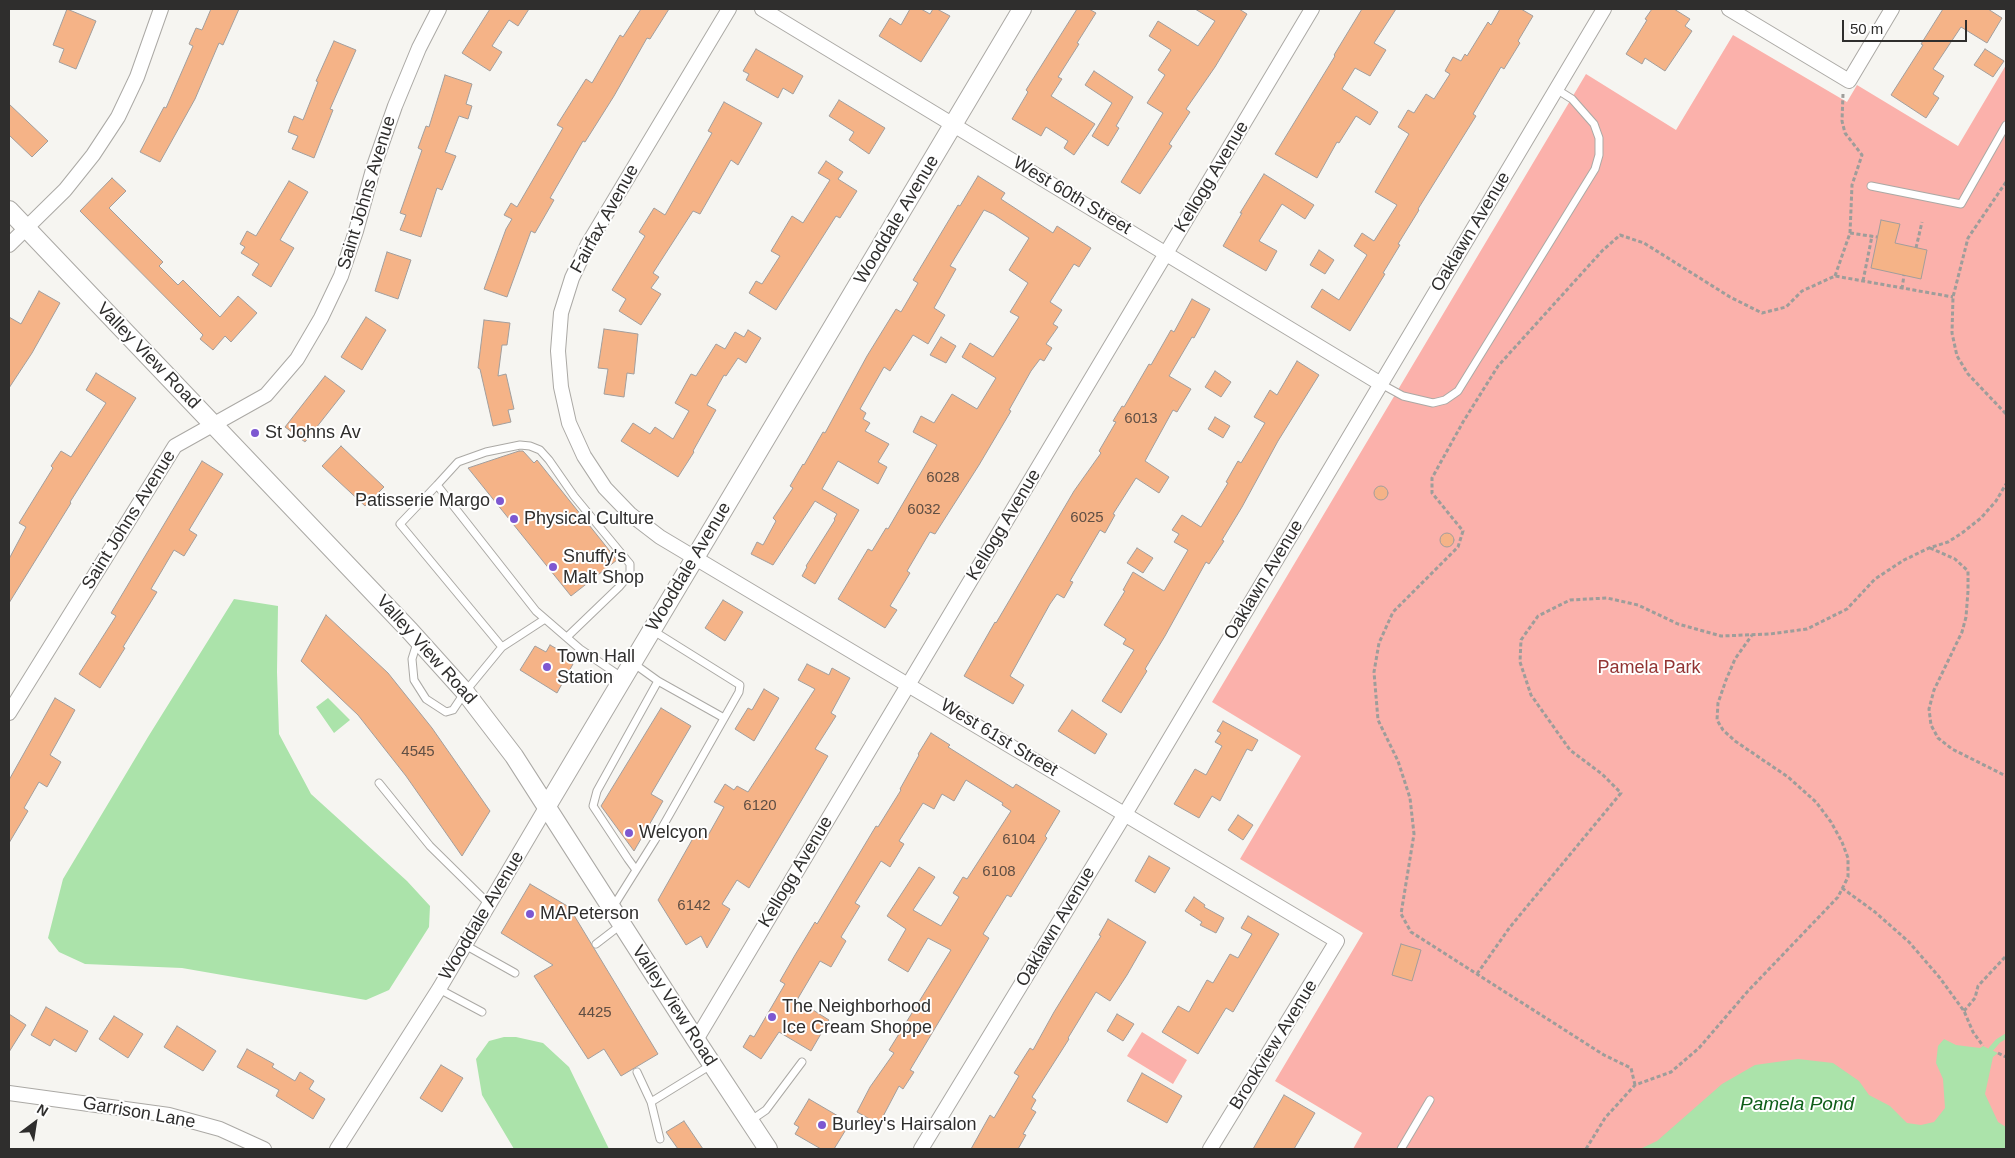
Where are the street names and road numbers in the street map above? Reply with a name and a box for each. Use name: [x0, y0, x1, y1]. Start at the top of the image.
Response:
street label: Saint Johns Avenue: [333, 113, 401, 273]
street label: Kellogg Avenue: [1170, 118, 1254, 236]
street label: Wooddale Avenue: [850, 152, 944, 288]
street label: West 60th Street: [1009, 152, 1135, 240]
street label: Fairfax Avenue: [566, 161, 644, 277]
street label: Oaklawn Avenue: [1427, 168, 1515, 296]
street label: Valley View Road: [92, 298, 204, 414]
street label: Saint Johns Avenue: [78, 447, 180, 593]
street label: Kellogg Avenue: [962, 466, 1046, 584]
street label: Wooddale Avenue: [642, 499, 736, 635]
street label: Oaklawn Avenue: [1220, 516, 1308, 644]
street label: Valley View Road: [371, 591, 481, 709]
street label: West 61st Street: [937, 695, 1061, 781]
street label: Kellogg Avenue: [754, 813, 838, 931]
street label: Wooddale Avenue: [435, 848, 529, 984]
street label: Oaklawn Avenue: [1012, 863, 1100, 991]
street label: Valley View Road: [627, 942, 721, 1070]
street label: Brookview Avenue: [1225, 976, 1323, 1114]
street label: Garrison Lane: [81, 1092, 197, 1134]

